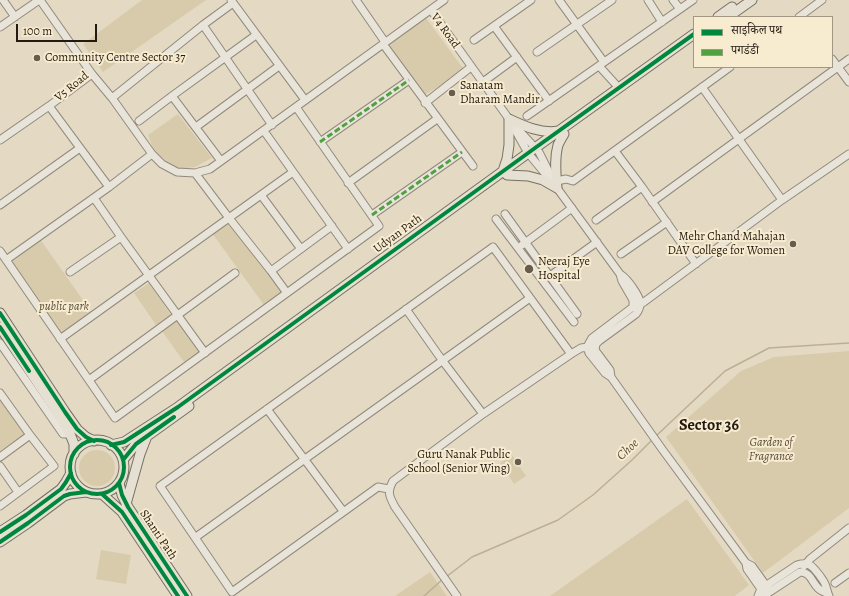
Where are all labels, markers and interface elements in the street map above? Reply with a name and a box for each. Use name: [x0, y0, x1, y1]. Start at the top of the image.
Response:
street label: V4 Road: [427, 11, 463, 51]
scale bar: [18, 16, 99, 42]
legend: [693, 16, 833, 68]
text: साइकिल पथ: [731, 22, 782, 38]
text: 100 m: [23, 23, 52, 39]
text: पगडंडी: [731, 42, 759, 58]
place label: Community Centre Sector 37: [45, 51, 185, 65]
marker: Community Centre Sector 37: [32, 53, 42, 63]
street label: V5 Road: [52, 69, 92, 105]
place label: Sanatam Dharam Mandir: [460, 79, 539, 107]
marker: Sanatam Dharam Mandir: [447, 88, 457, 98]
street label: Udyan Path: [371, 212, 425, 256]
place label: Mehr Chand Mahajan DAV College for Women: [667, 230, 785, 258]
marker: Mehr Chand Mahajan DAV College for Women: [788, 239, 798, 249]
place label: Neeraj Eye Hospital: [538, 255, 590, 283]
marker: Neeraj Eye Hospital: [523, 263, 535, 275]
park label: public park: [39, 300, 89, 314]
district label: Sector 36: [679, 416, 739, 436]
water label: Choe: [614, 436, 642, 464]
park label: Garden of Fragrance: [749, 436, 793, 464]
place label: Guru Nanak Public School (Senior Wing): [407, 448, 510, 476]
marker: Guru Nanak Public School (Senior Wing): [513, 457, 523, 467]
street label: Shanti Path: [136, 507, 180, 563]

